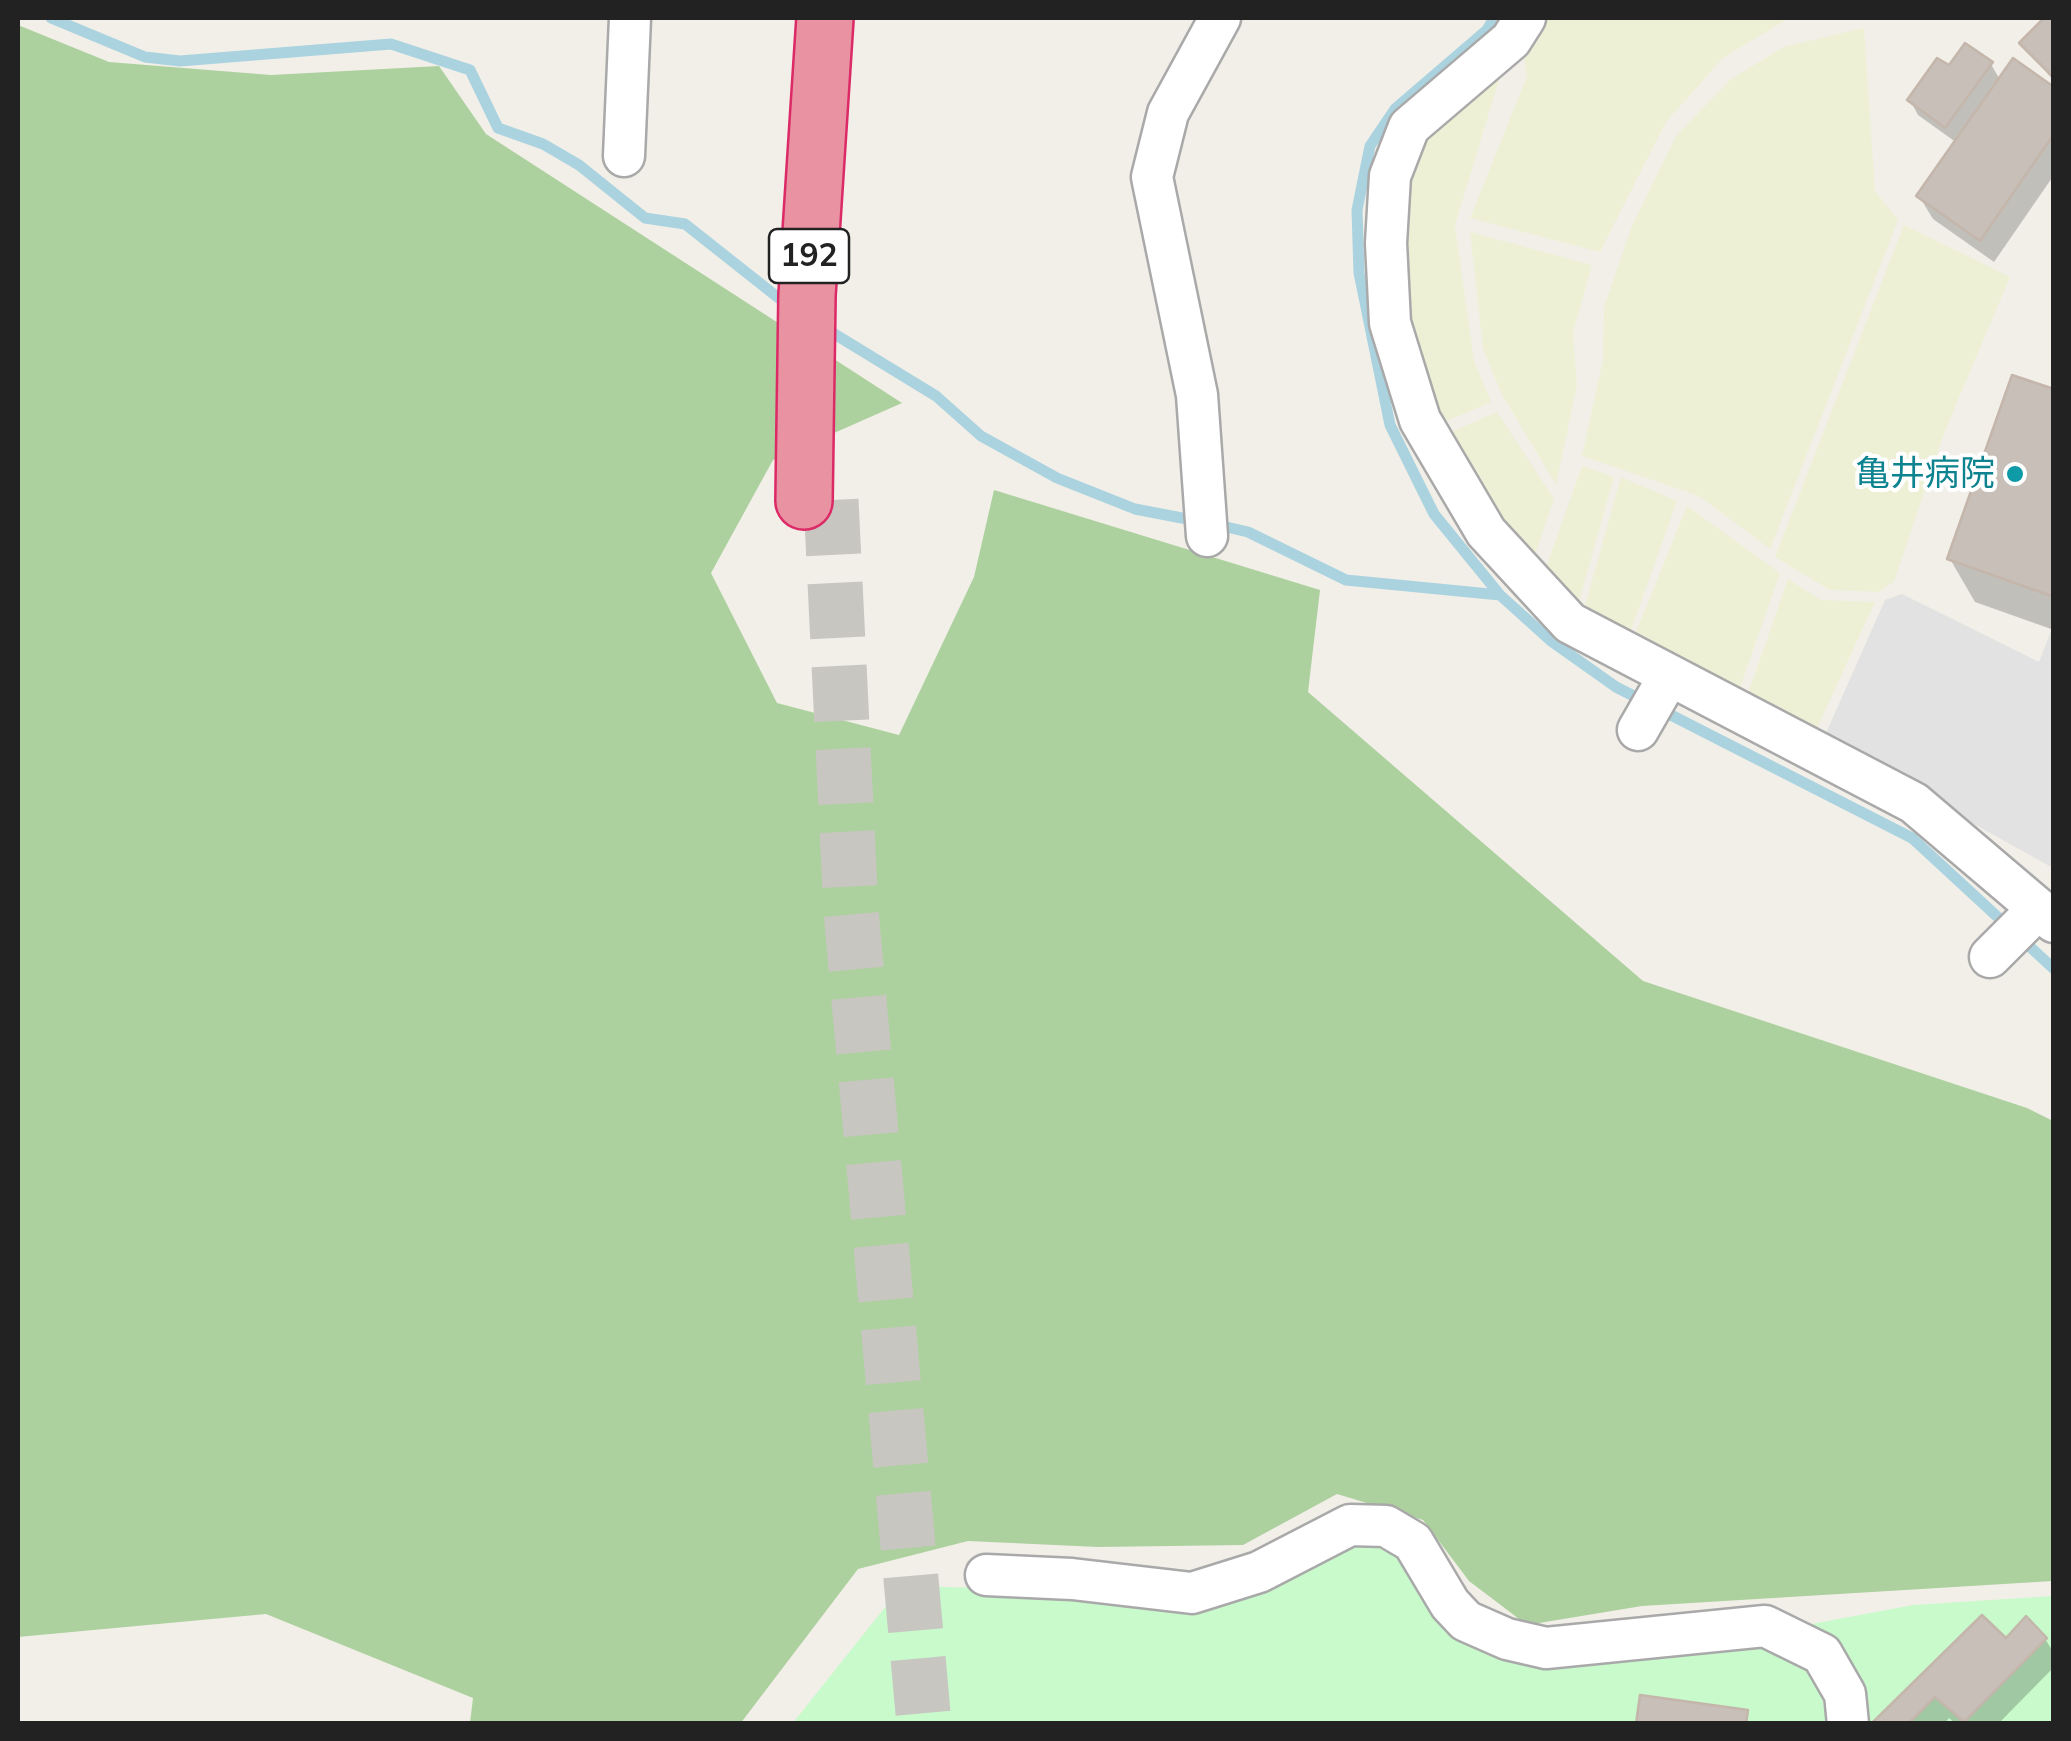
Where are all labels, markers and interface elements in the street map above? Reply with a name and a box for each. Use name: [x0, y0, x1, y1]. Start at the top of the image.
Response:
road number: 192: [769, 229, 849, 283]
place label: 亀井病院: [1855, 453, 1995, 495]
marker: 亀井病院: [2004, 463, 2026, 485]

